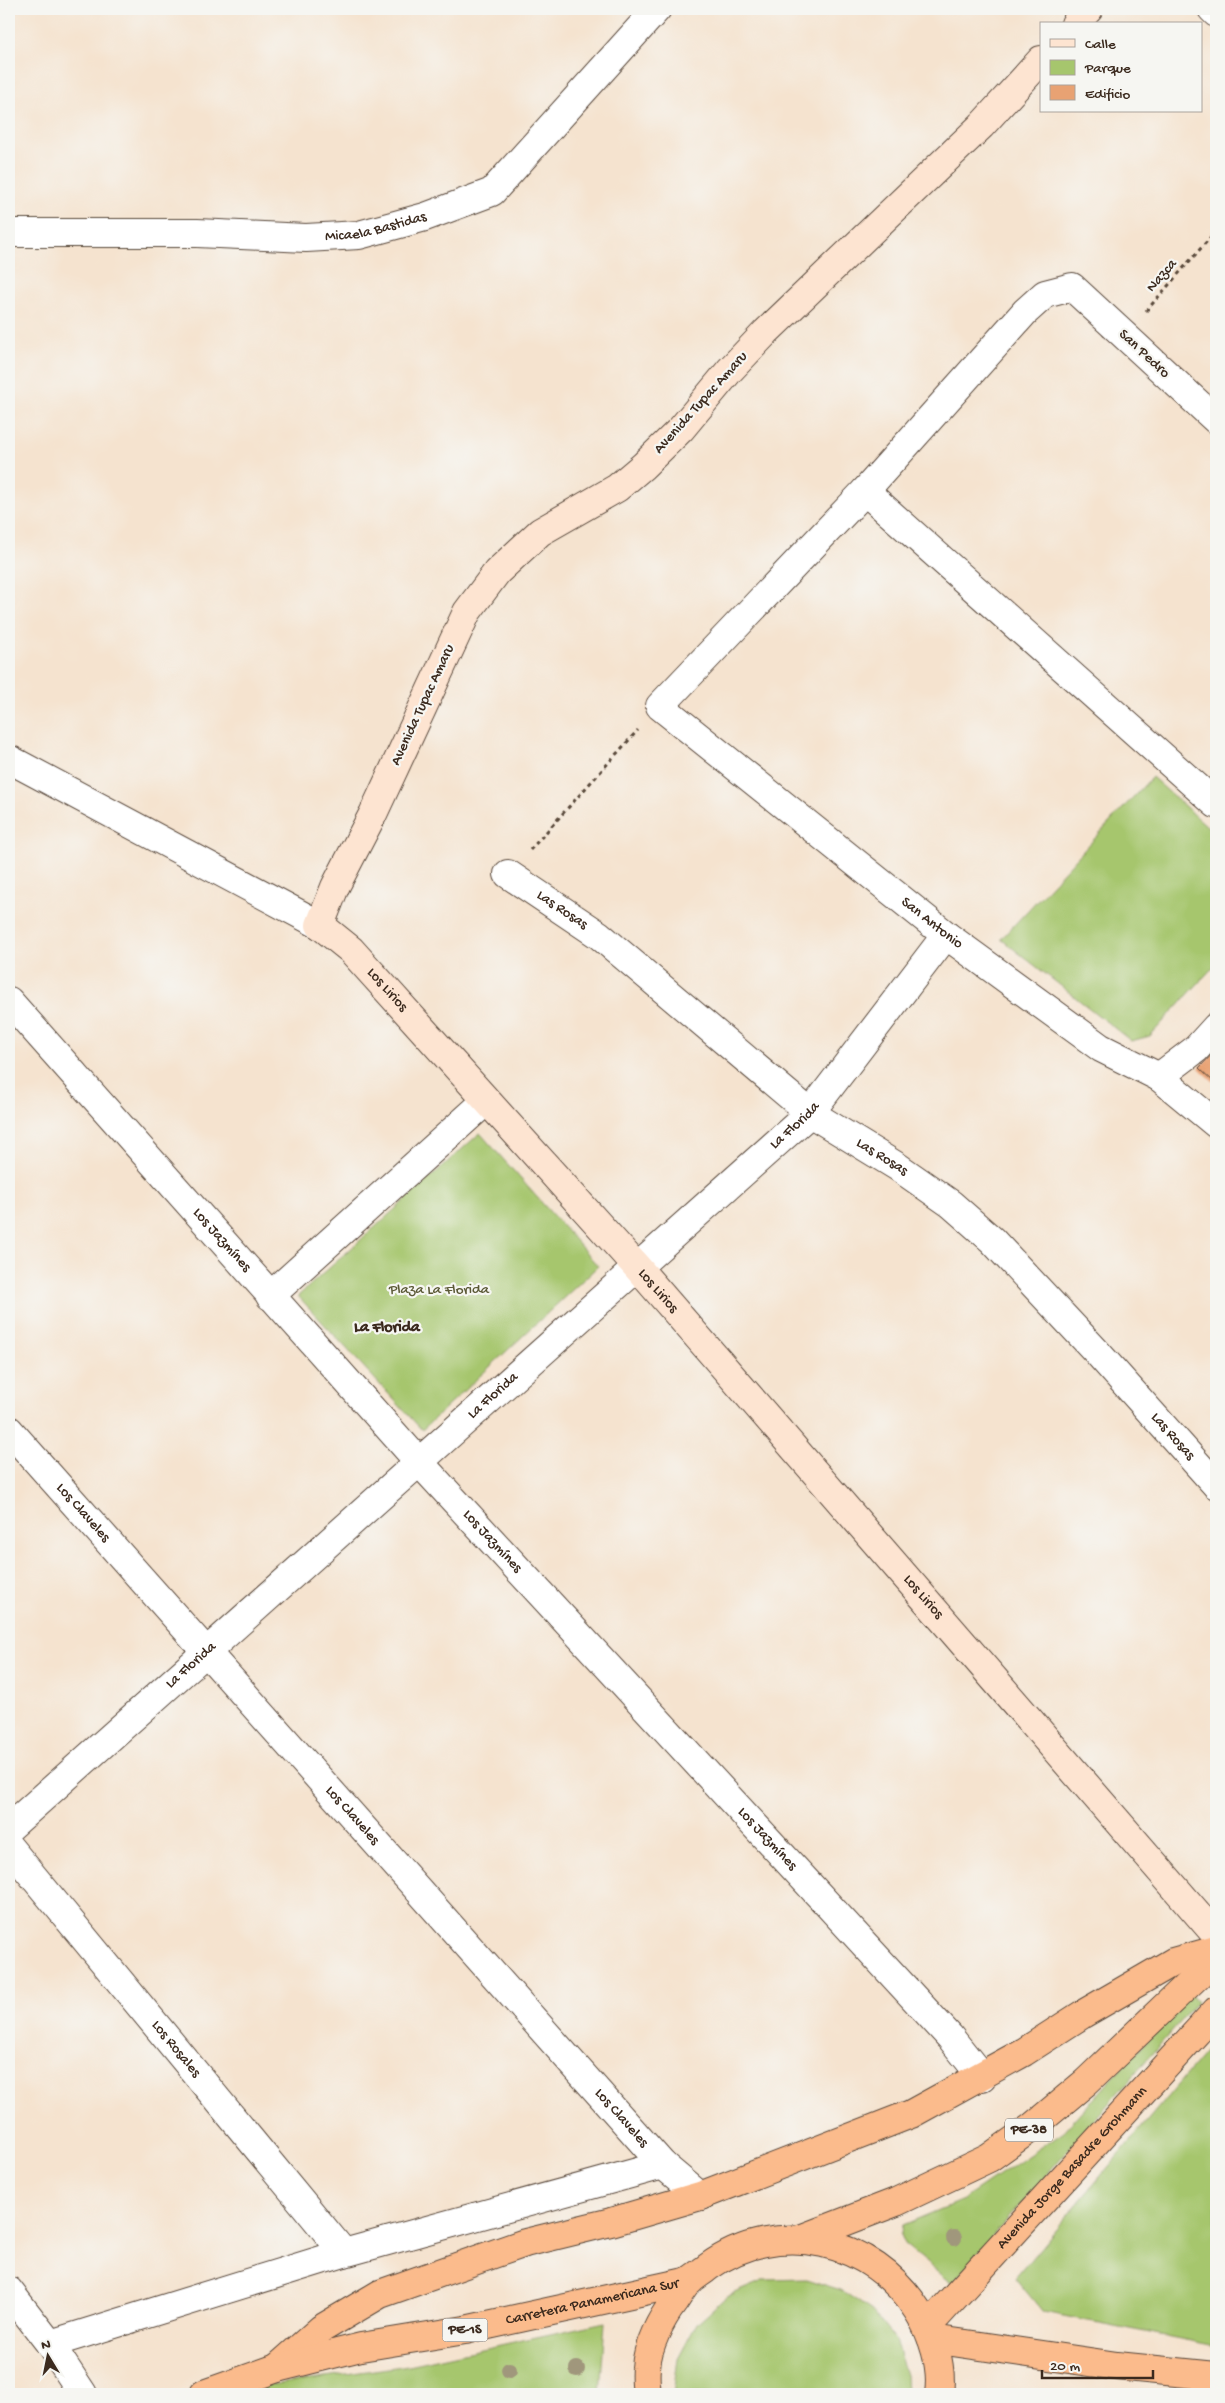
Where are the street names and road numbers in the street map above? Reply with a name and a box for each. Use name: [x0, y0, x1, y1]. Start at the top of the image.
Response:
street label: Micaela Bastidas: [325, 208, 429, 246]
street label: Nazca: [1143, 255, 1182, 296]
street label: San Pedro: [1115, 326, 1174, 383]
street label: Avenida Tupac Amaru: [650, 348, 752, 458]
street label: Avenida Tupac Amaru: [387, 642, 459, 768]
street label: Las Rosas: [533, 887, 591, 934]
street label: San Antonio: [897, 893, 967, 953]
street label: Los Lirios: [363, 964, 412, 1016]
street label: La Florida: [766, 1098, 824, 1153]
street label: Las Rosas: [853, 1134, 912, 1180]
street label: Los Jazmínes: [188, 1204, 255, 1276]
street label: Los Lirios: [634, 1265, 682, 1317]
street label: La Florida: [464, 1368, 523, 1423]
street label: Las Rosas: [1147, 1409, 1199, 1465]
street label: Los Claveles: [52, 1480, 114, 1547]
street label: Los Jazmínes: [459, 1506, 526, 1577]
street label: Los Lirios: [899, 1571, 948, 1623]
street label: La Florida: [162, 1638, 221, 1693]
street label: Los Claveles: [321, 1782, 383, 1849]
street label: Los Jazmínes: [733, 1804, 801, 1875]
street label: Los Rosales: [147, 2017, 205, 2082]
street label: Avenida Jorge Basadre Grohmann: [993, 2083, 1151, 2253]
street label: Los Claveles: [590, 2085, 653, 2152]
road number: PE-38: [1005, 2118, 1053, 2142]
street label: Carretera Panamericana Sur: [504, 2274, 682, 2330]
road number: PE-1S: [442, 2318, 488, 2342]

